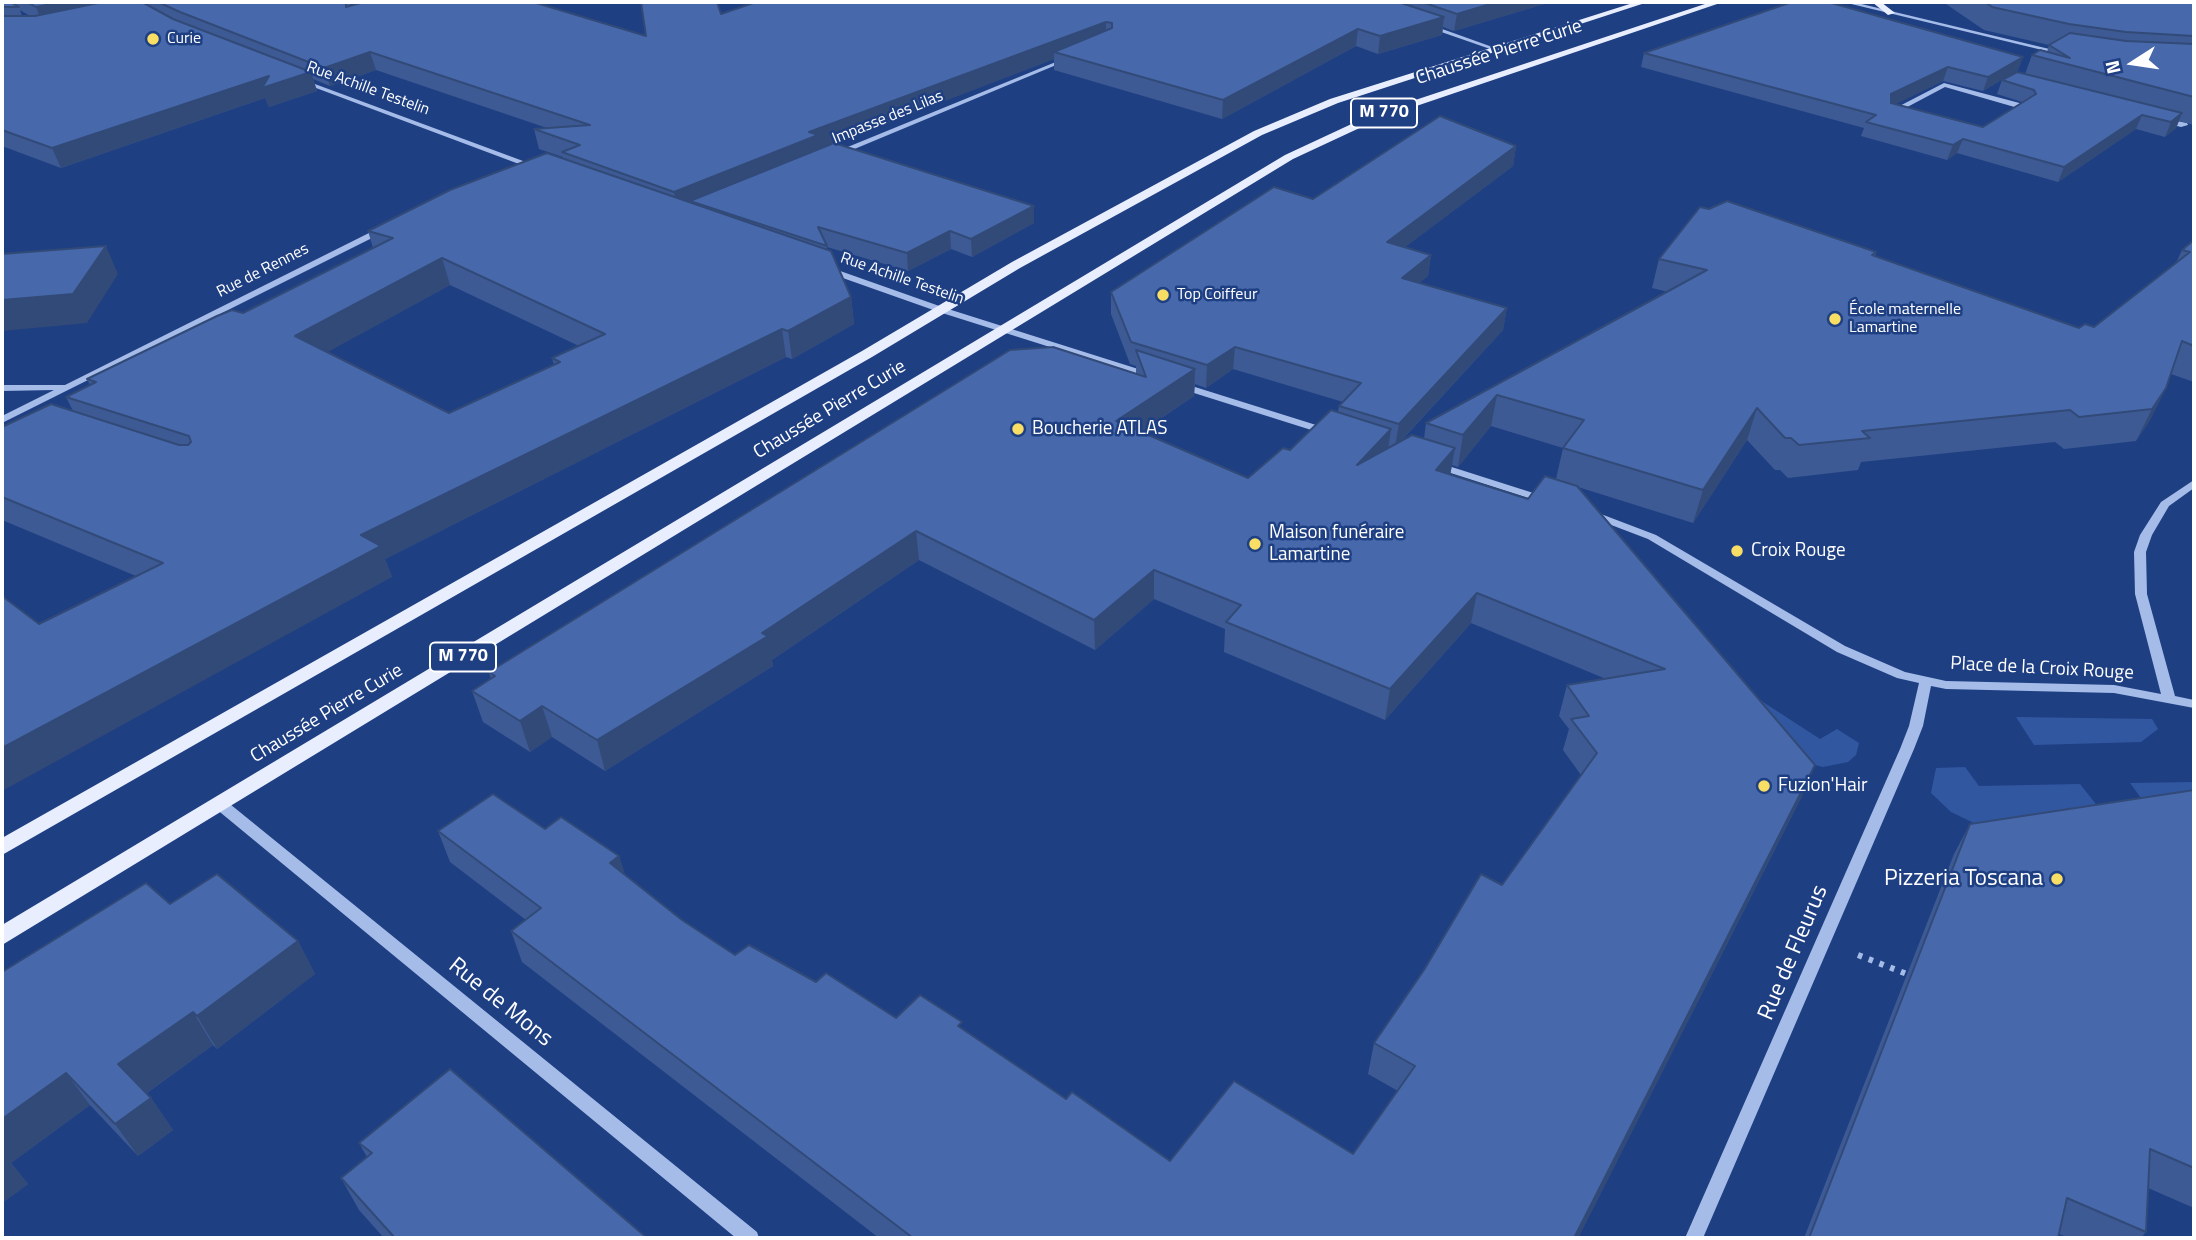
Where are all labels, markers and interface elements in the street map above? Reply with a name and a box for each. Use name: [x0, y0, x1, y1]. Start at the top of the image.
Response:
street label: Chaussée Pierre Curie: [1413, 15, 1585, 91]
north arrow: [2098, 28, 2168, 98]
place label: Curie: [167, 29, 201, 49]
marker: Curie: [145, 31, 161, 47]
street label: Rue Achille Testelin: [304, 58, 432, 120]
text: N: [2096, 58, 2128, 77]
street label: Impasse des Lilas: [830, 87, 946, 149]
road number: M 770: [1351, 98, 1417, 128]
street label: Rue de Rennes: [214, 240, 312, 302]
street label: Rue Achille Testelin: [838, 249, 966, 309]
place label: Top Coiffeur: [1177, 285, 1257, 305]
marker: Top Coiffeur: [1155, 287, 1171, 303]
place label: École maternelle Lamartine: [1849, 300, 1961, 338]
marker: École maternelle Lamartine: [1827, 311, 1843, 327]
street label: Chaussée Pierre Curie: [750, 356, 910, 464]
place label: Boucherie ATLAS: [1032, 418, 1167, 440]
marker: Boucherie ATLAS: [1010, 421, 1026, 437]
place label: Maison funéraire Lamartine: [1269, 522, 1404, 566]
marker: Maison funéraire Lamartine: [1247, 536, 1263, 552]
place label: Croix Rouge: [1751, 540, 1846, 562]
marker: Croix Rouge: [1729, 543, 1745, 559]
road number: M 770: [430, 642, 496, 672]
street label: Place de la Croix Rouge: [1950, 653, 2134, 685]
street label: Chaussée Pierre Curie: [247, 660, 407, 768]
place label: Fuzion'Hair: [1778, 775, 1868, 797]
marker: Fuzion'Hair: [1756, 778, 1772, 794]
place label: Pizzeria Toscana: [1884, 865, 2043, 893]
marker: Pizzeria Toscana: [2049, 871, 2065, 887]
street label: Rue de Fleurus: [1753, 881, 1835, 1025]
street label: Rue de Mons: [442, 953, 558, 1053]

